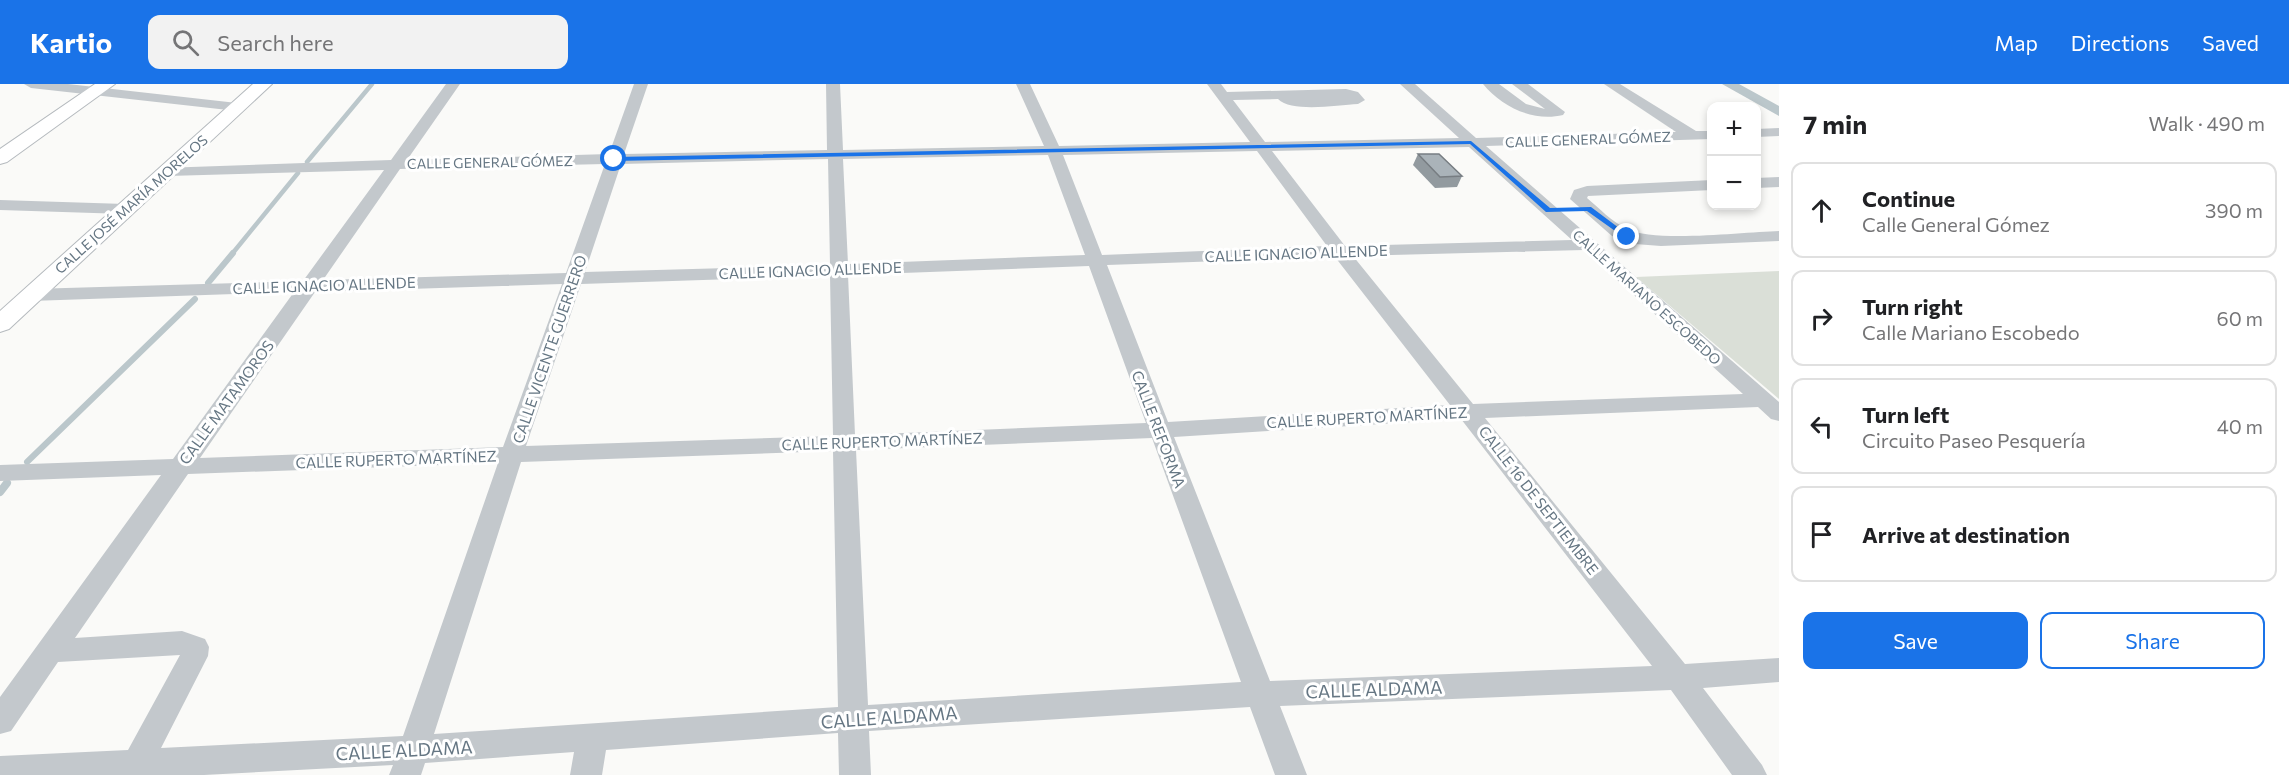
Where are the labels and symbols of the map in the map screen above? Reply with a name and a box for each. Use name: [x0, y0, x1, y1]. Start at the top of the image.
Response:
street label: CALLE GENERAL GÓMEZ: [1505, 128, 1671, 150]
street label: CALLE JOSÉ MARÍA MORELOS: [51, 131, 211, 277]
route start: [600, 145, 626, 171]
street label: CALLE GENERAL GÓMEZ: [407, 152, 573, 172]
route end: [1613, 223, 1639, 249]
street label: CALLE MARIANO ESCOBEDO: [1569, 226, 1725, 368]
street label: CALLE IGNACIO ALLENDE: [1204, 241, 1388, 265]
street label: CALLE VICENTE GUERRERO: [508, 253, 590, 445]
street label: CALLE IGNACIO ALLENDE: [718, 258, 902, 282]
street label: CALLE IGNACIO ALLENDE: [232, 273, 416, 297]
street label: CALLE MATAMOROS: [175, 336, 277, 467]
street label: CALLE REFORMA: [1128, 368, 1190, 490]
street label: CALLE RUPERTO MARTÍNEZ: [1266, 402, 1468, 431]
street label: CALLE 16 DE SEPTIEMBRE: [1475, 422, 1603, 578]
street label: CALLE RUPERTO MARTÍNEZ: [781, 427, 983, 454]
street label: CALLE RUPERTO MARTÍNEZ: [295, 445, 497, 472]
street label: CALLE ALDAMA: [1305, 676, 1443, 702]
street label: CALLE ALDAMA: [820, 701, 958, 733]
street label: CALLE ALDAMA: [335, 735, 473, 765]

